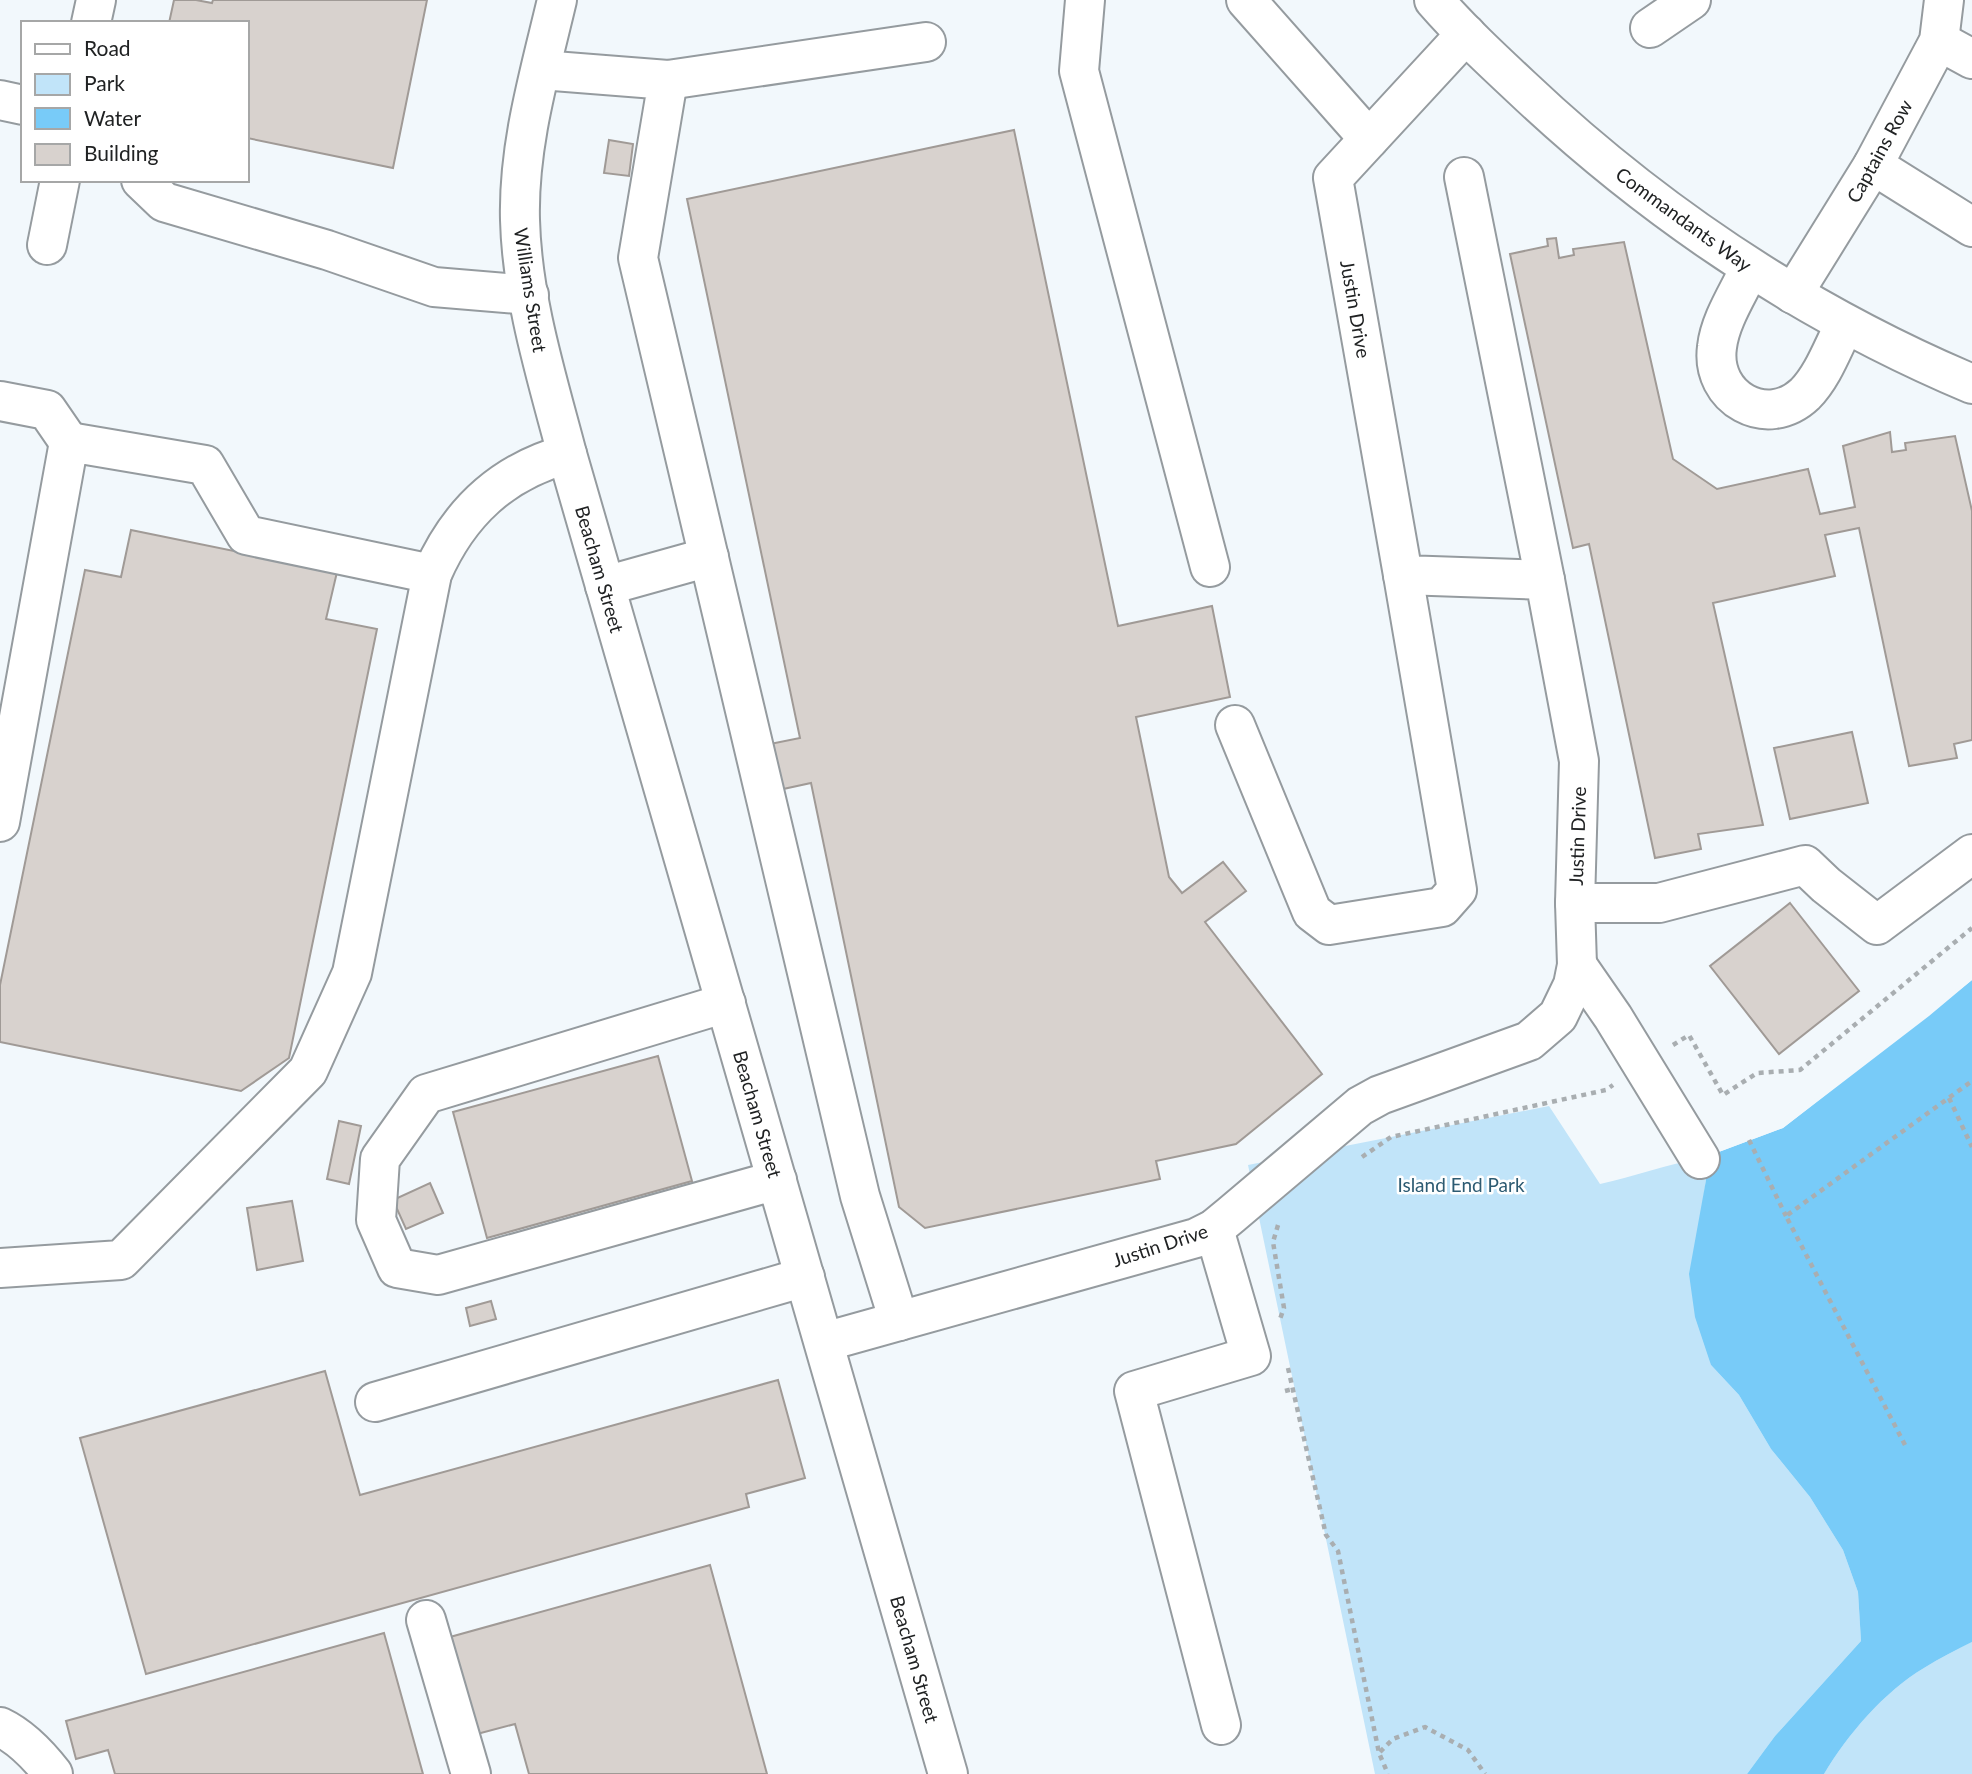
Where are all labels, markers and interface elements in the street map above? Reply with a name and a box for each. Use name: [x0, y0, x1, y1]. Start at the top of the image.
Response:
legend: [21, 21, 248, 182]
text: Road: [84, 35, 131, 60]
text: Park: [84, 70, 125, 95]
street label: Captains Row: [1841, 96, 1917, 206]
text: Water: [84, 105, 141, 130]
text: Building: [84, 140, 159, 165]
street label: Commandants Way: [1612, 162, 1757, 276]
street label: Williams Street: [510, 226, 552, 354]
street label: Justin Drive: [1336, 258, 1376, 360]
street label: Beacham Street: [571, 503, 629, 635]
street label: Justin Drive: [1564, 786, 1590, 886]
street label: Beacham Street: [729, 1048, 787, 1180]
park label: Island End Park: [1397, 1173, 1525, 1196]
street label: Justin Drive: [1109, 1219, 1211, 1271]
street label: Beacham Street: [886, 1593, 944, 1725]

